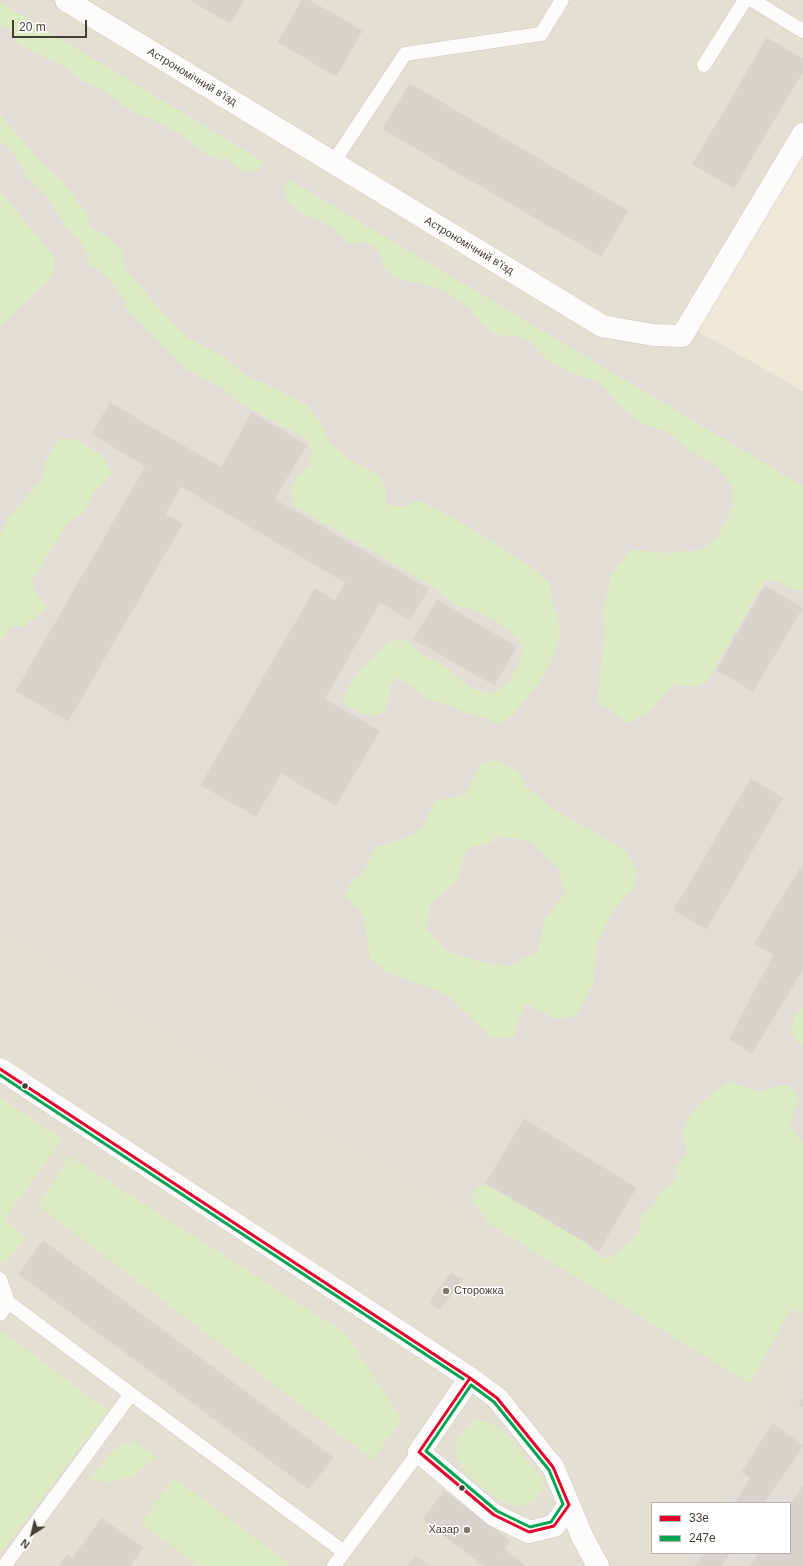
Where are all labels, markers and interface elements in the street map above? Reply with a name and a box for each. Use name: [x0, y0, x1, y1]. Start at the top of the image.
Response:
scale bar: [14, 12, 89, 38]
text: 20 m: [19, 20, 46, 34]
street label: Астрономічний в'їзд: [145, 45, 239, 109]
street label: Астрономічний в'їзд: [422, 214, 516, 278]
unlabelled marker: [20, 1081, 30, 1091]
place label: Сторожка: [454, 1284, 504, 1298]
marker: Сторожка: [441, 1286, 451, 1296]
unlabelled marker: [457, 1483, 467, 1493]
legend: [651, 1502, 791, 1554]
text: 33е: [689, 1511, 709, 1525]
north arrow: [12, 1514, 52, 1554]
place label: Хазар: [428, 1523, 459, 1537]
marker: Хазар: [462, 1525, 472, 1535]
text: 247е: [689, 1531, 716, 1545]
text: N: [18, 1537, 32, 1551]

